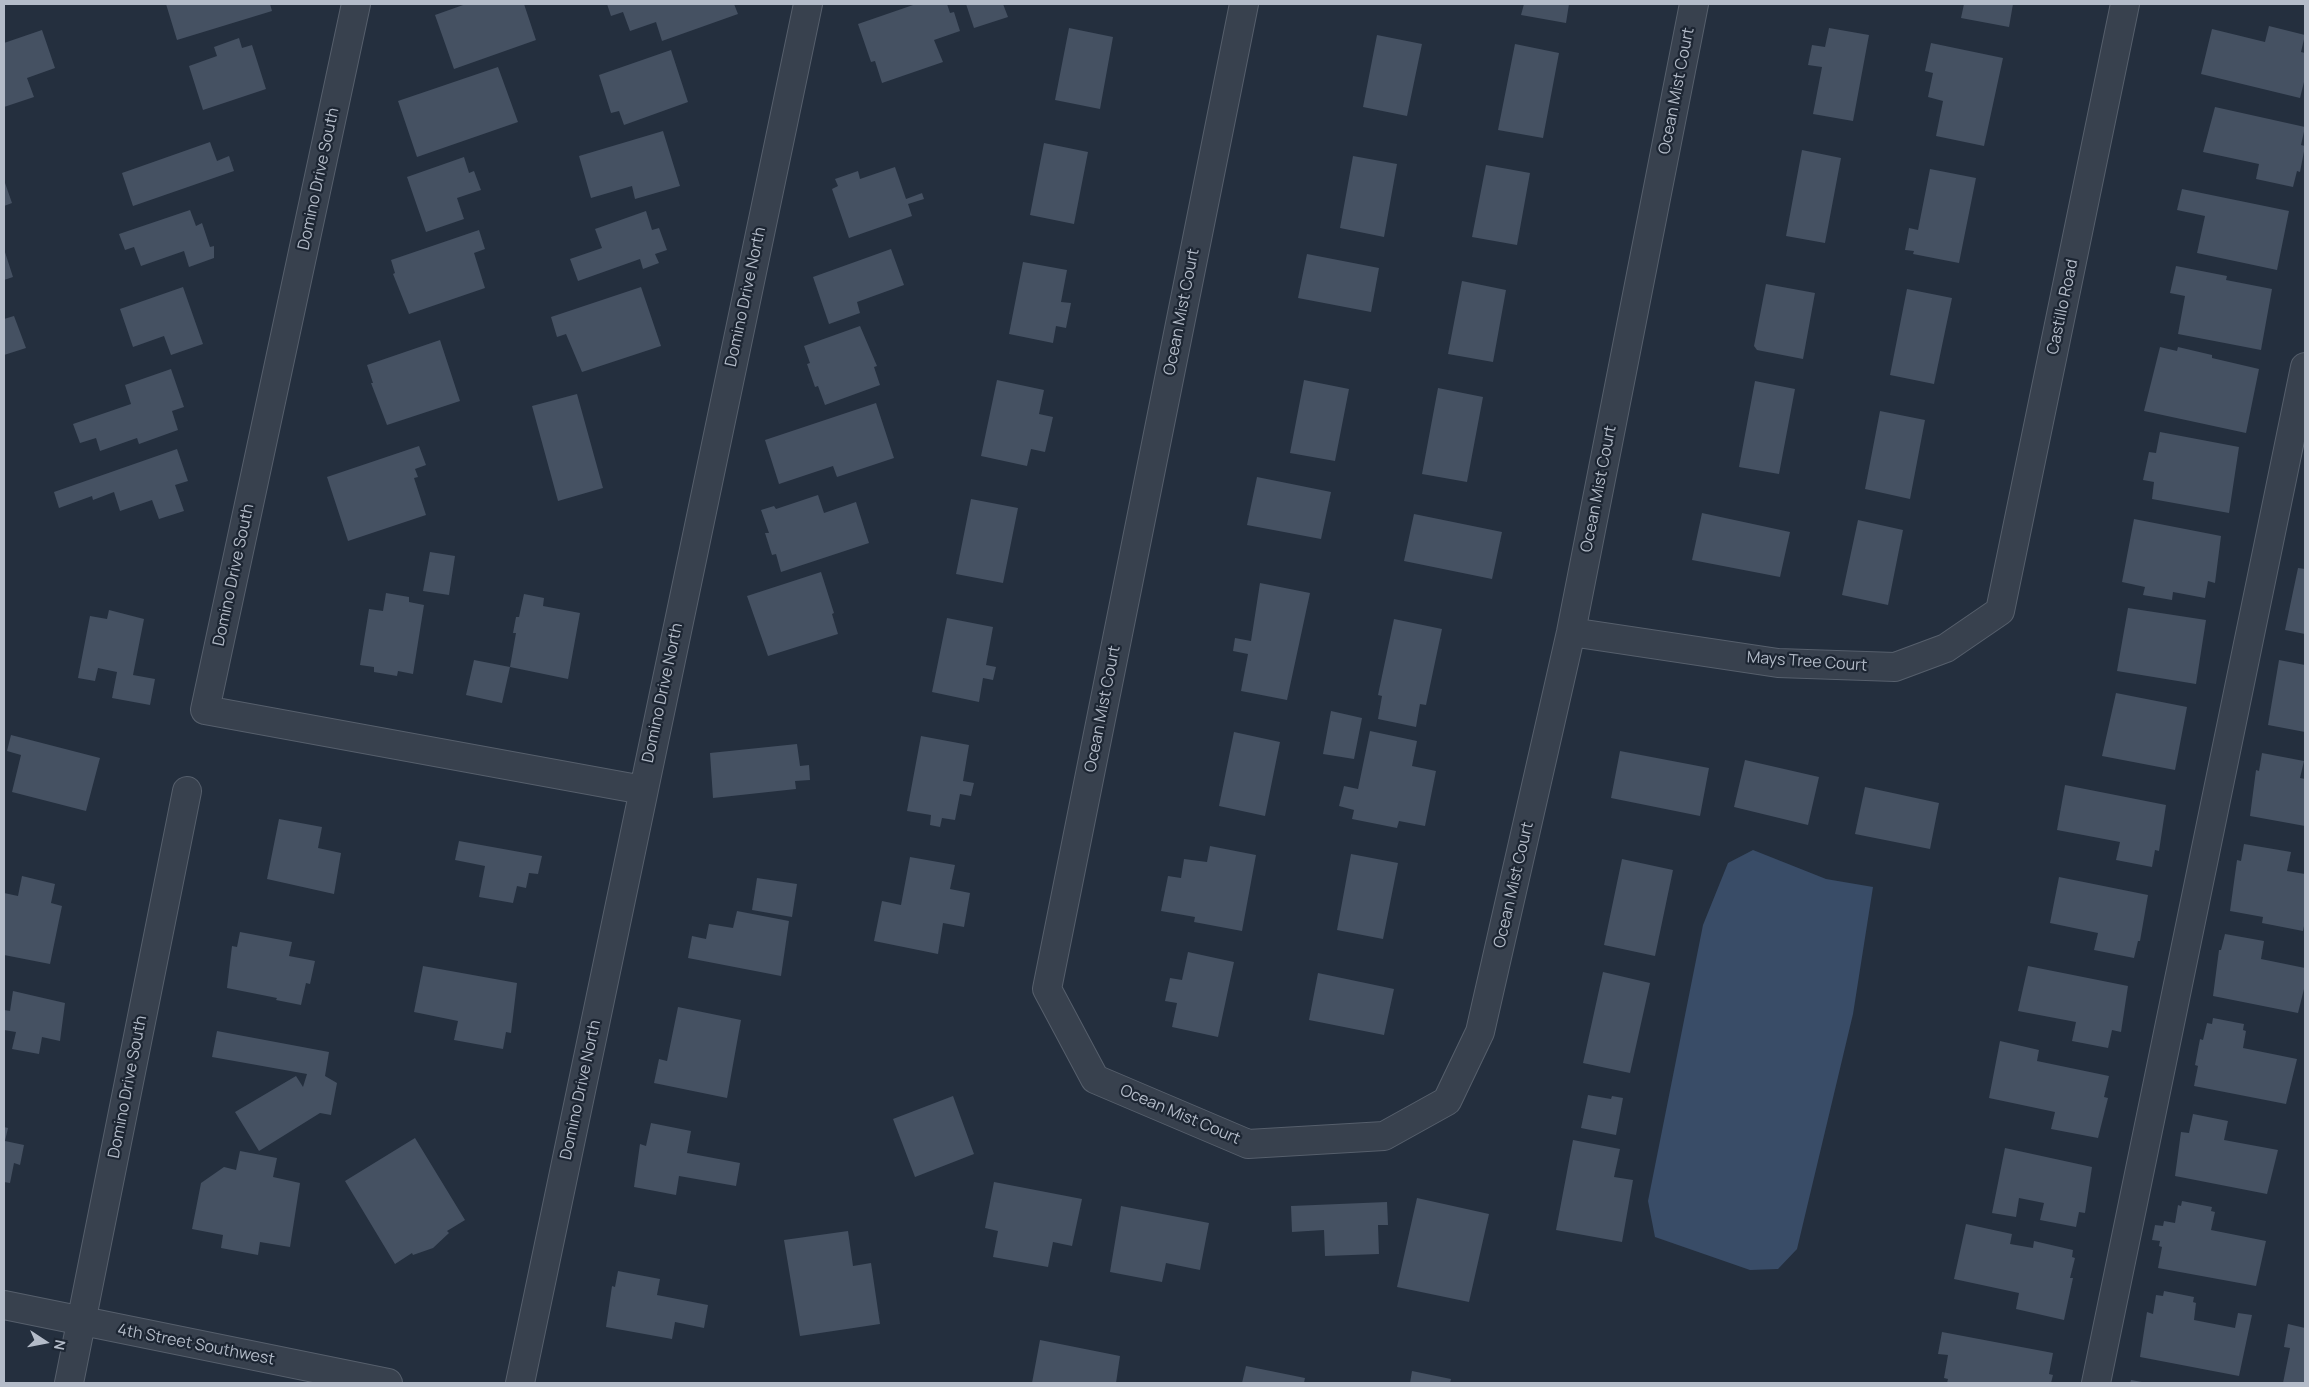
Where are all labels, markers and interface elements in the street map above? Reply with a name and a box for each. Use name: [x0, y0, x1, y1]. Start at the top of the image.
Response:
street label: Ocean Mist Court: [1655, 26, 1699, 156]
street label: Domino Drive South: [295, 106, 343, 252]
street label: Domino Drive North: [722, 225, 770, 369]
street label: Ocean Mist Court: [1160, 247, 1204, 377]
street label: Castillo Road: [2044, 258, 2082, 356]
street label: Ocean Mist Court: [1577, 424, 1621, 554]
street label: Domino Drive South: [210, 502, 258, 648]
street label: Domino Drive North: [639, 621, 687, 765]
street label: Ocean Mist Court: [1081, 644, 1125, 774]
street label: Mays Tree Court: [1746, 648, 1868, 676]
street label: Ocean Mist Court: [1490, 820, 1538, 950]
street label: Domino Drive South: [105, 1014, 151, 1160]
street label: Domino Drive North: [557, 1018, 605, 1162]
street label: Ocean Mist Court: [1117, 1081, 1243, 1149]
north arrow: [20, 1317, 70, 1367]
street label: 4th Street Southwest: [116, 1320, 276, 1370]
text: N: [50, 1338, 71, 1352]

